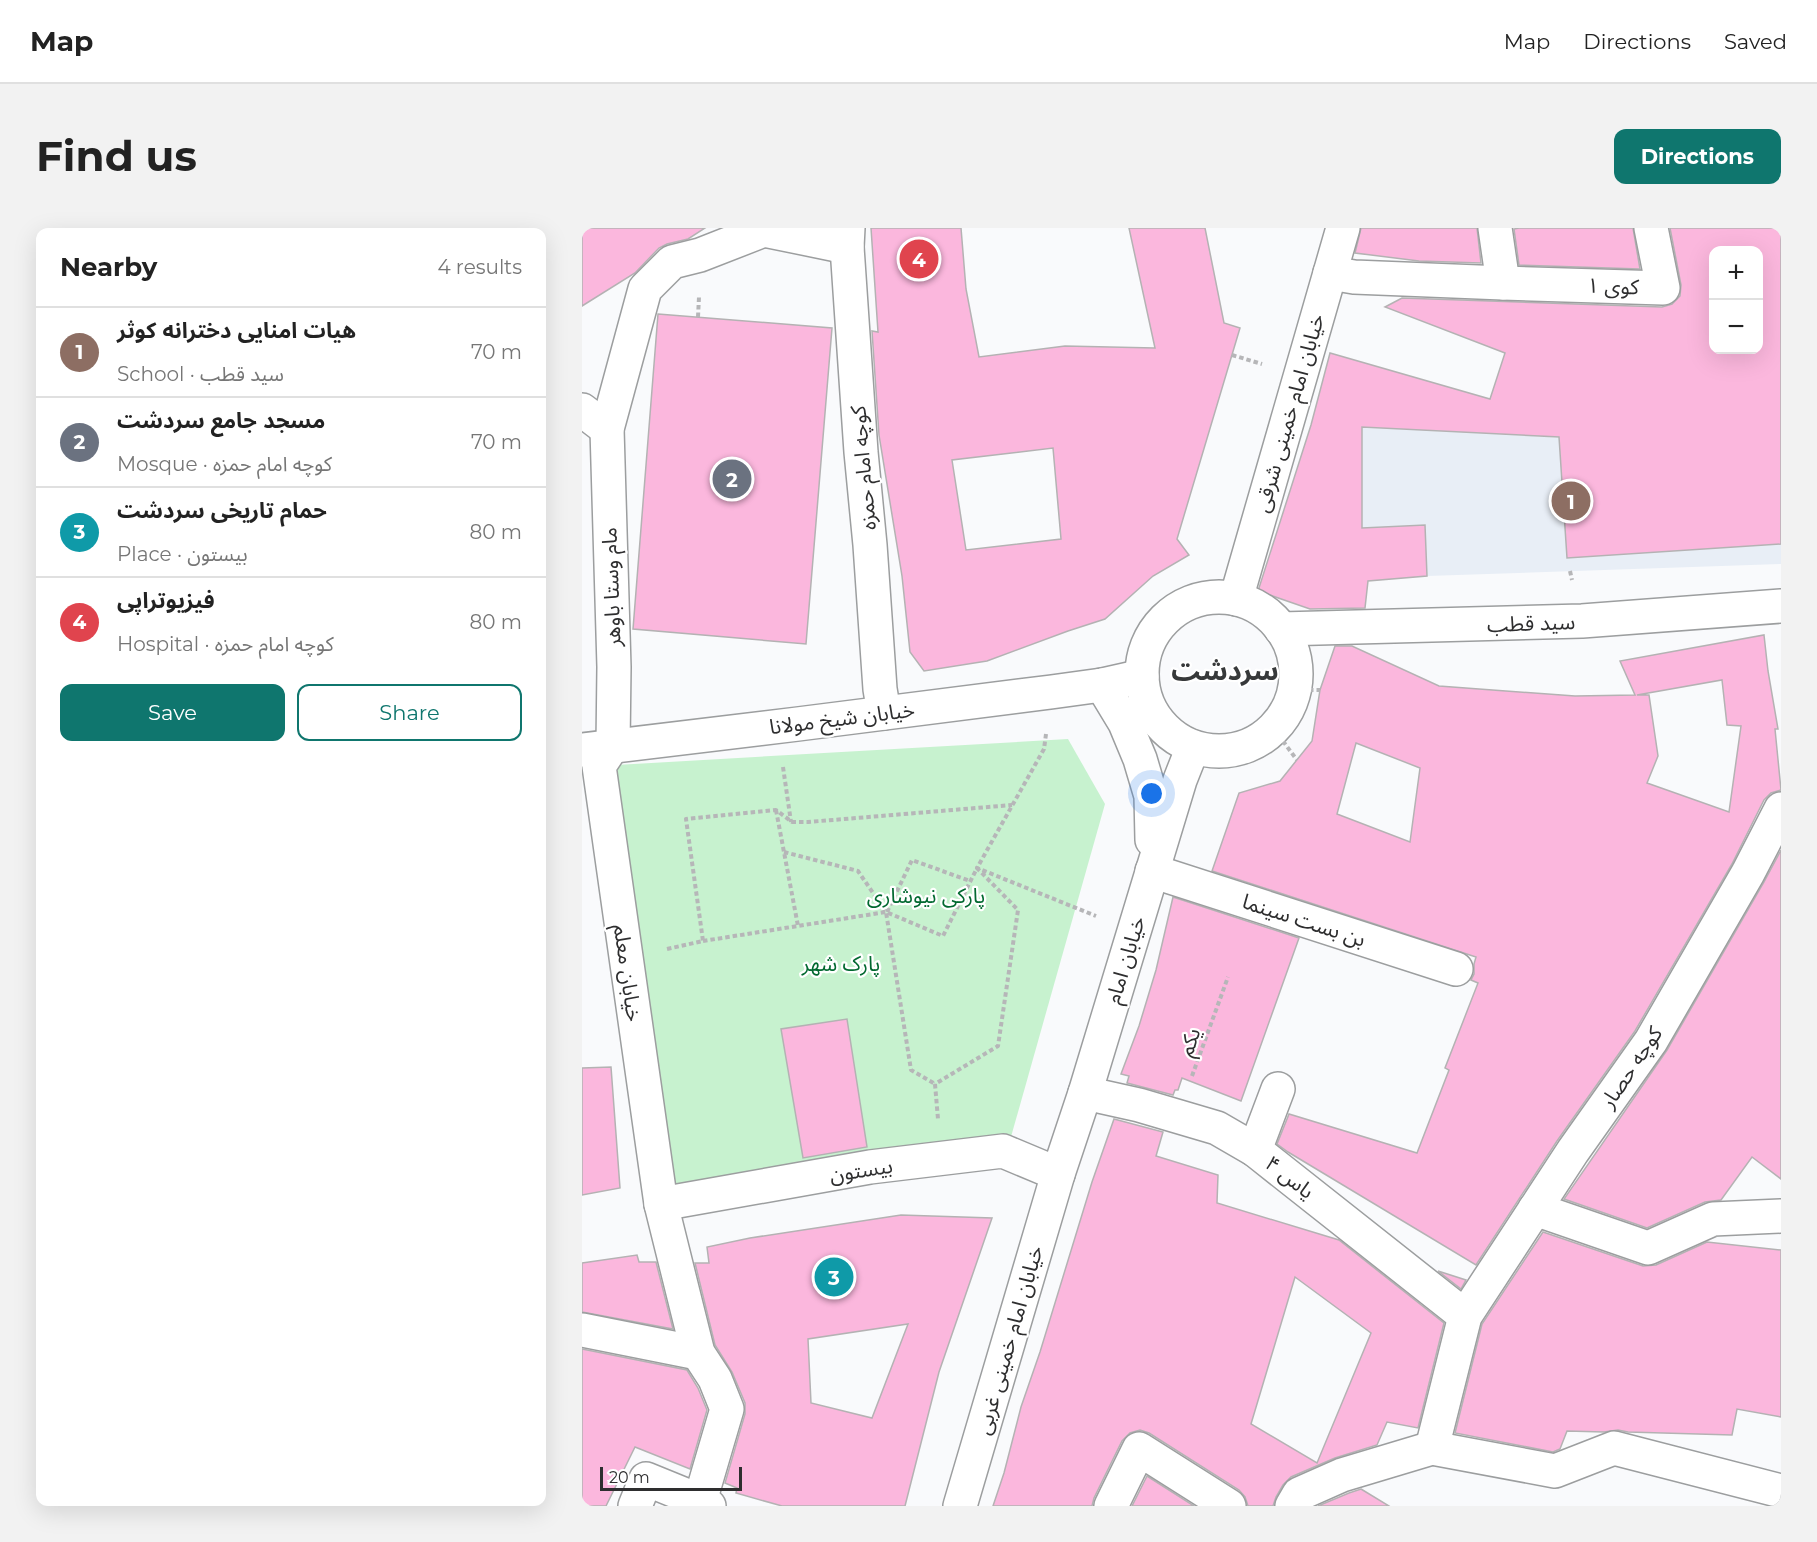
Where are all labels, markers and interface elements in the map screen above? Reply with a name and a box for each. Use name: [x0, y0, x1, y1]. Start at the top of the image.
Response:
text: Map: [30, 24, 93, 58]
text: Map: [1504, 29, 1550, 54]
text: Directions: [1583, 29, 1691, 54]
text: Saved: [1724, 29, 1787, 54]
button: Directions: [1614, 129, 1781, 184]
text: Find us: [36, 130, 197, 182]
pin: 4: [900, 237, 938, 282]
map controls: [1709, 246, 1763, 354]
button: +: [1709, 246, 1763, 300]
text: Nearby: [60, 251, 157, 283]
text: 4 results: [437, 255, 522, 279]
street label: کوی ۱: [1587, 273, 1640, 299]
button: −: [1709, 300, 1763, 354]
street label: خیابان امام خمینی شرقی: [1249, 311, 1333, 516]
text: هیات امنایی دخترانه کوثر: [117, 317, 356, 344]
text: 1: [76, 340, 83, 364]
text: 70 m: [471, 340, 522, 364]
text: School · سید قطب: [117, 362, 284, 386]
street label: کوچه امام حمزه: [845, 404, 885, 531]
text: مسجد جامع سردشت: [117, 407, 325, 434]
text: 2: [74, 430, 85, 454]
text: 70 m: [471, 430, 522, 454]
text: Mosque · کوچه امام حمزه: [117, 452, 332, 476]
pin: 2: [712, 456, 752, 502]
pin: 1: [1552, 478, 1590, 524]
text: حمام تاریخی سردشت: [117, 497, 327, 524]
text: 3: [74, 520, 85, 544]
text: 80 m: [470, 520, 522, 544]
street label: مام وستا باوهر: [596, 527, 630, 648]
text: Place · بیستون: [117, 542, 248, 566]
text: فیزیوتراپی: [117, 587, 215, 614]
street label: سید قطب: [1486, 609, 1576, 637]
text: 4: [73, 610, 86, 634]
text: 80 m: [470, 610, 522, 634]
text: Hospital · کوچه امام حمزه: [117, 632, 334, 656]
district label: سردشت: [1171, 654, 1279, 687]
button: Save: [60, 684, 285, 741]
button: Share: [297, 684, 522, 741]
street label: خیابان شیخ مولانا: [768, 697, 916, 742]
your location: [1137, 779, 1166, 808]
park label: پارکی نیوشاری: [867, 883, 985, 909]
street label: بن بست سینما: [1239, 888, 1369, 952]
street label: خیابان امام: [1100, 913, 1154, 1008]
street label: خیابان معلم: [606, 923, 647, 1024]
park label: پارک شهر: [801, 951, 880, 977]
street label: کوچه حصار: [1594, 1021, 1668, 1114]
street label: یکم: [1173, 1024, 1208, 1061]
street label: یاس ۴: [1261, 1150, 1319, 1204]
street label: بیستون: [828, 1153, 894, 1187]
street label: خیابان امام خمینی غربی: [970, 1243, 1052, 1439]
pin: 3: [814, 1254, 854, 1300]
scale bar: [600, 1464, 742, 1492]
text: 20 m: [609, 1468, 650, 1487]

